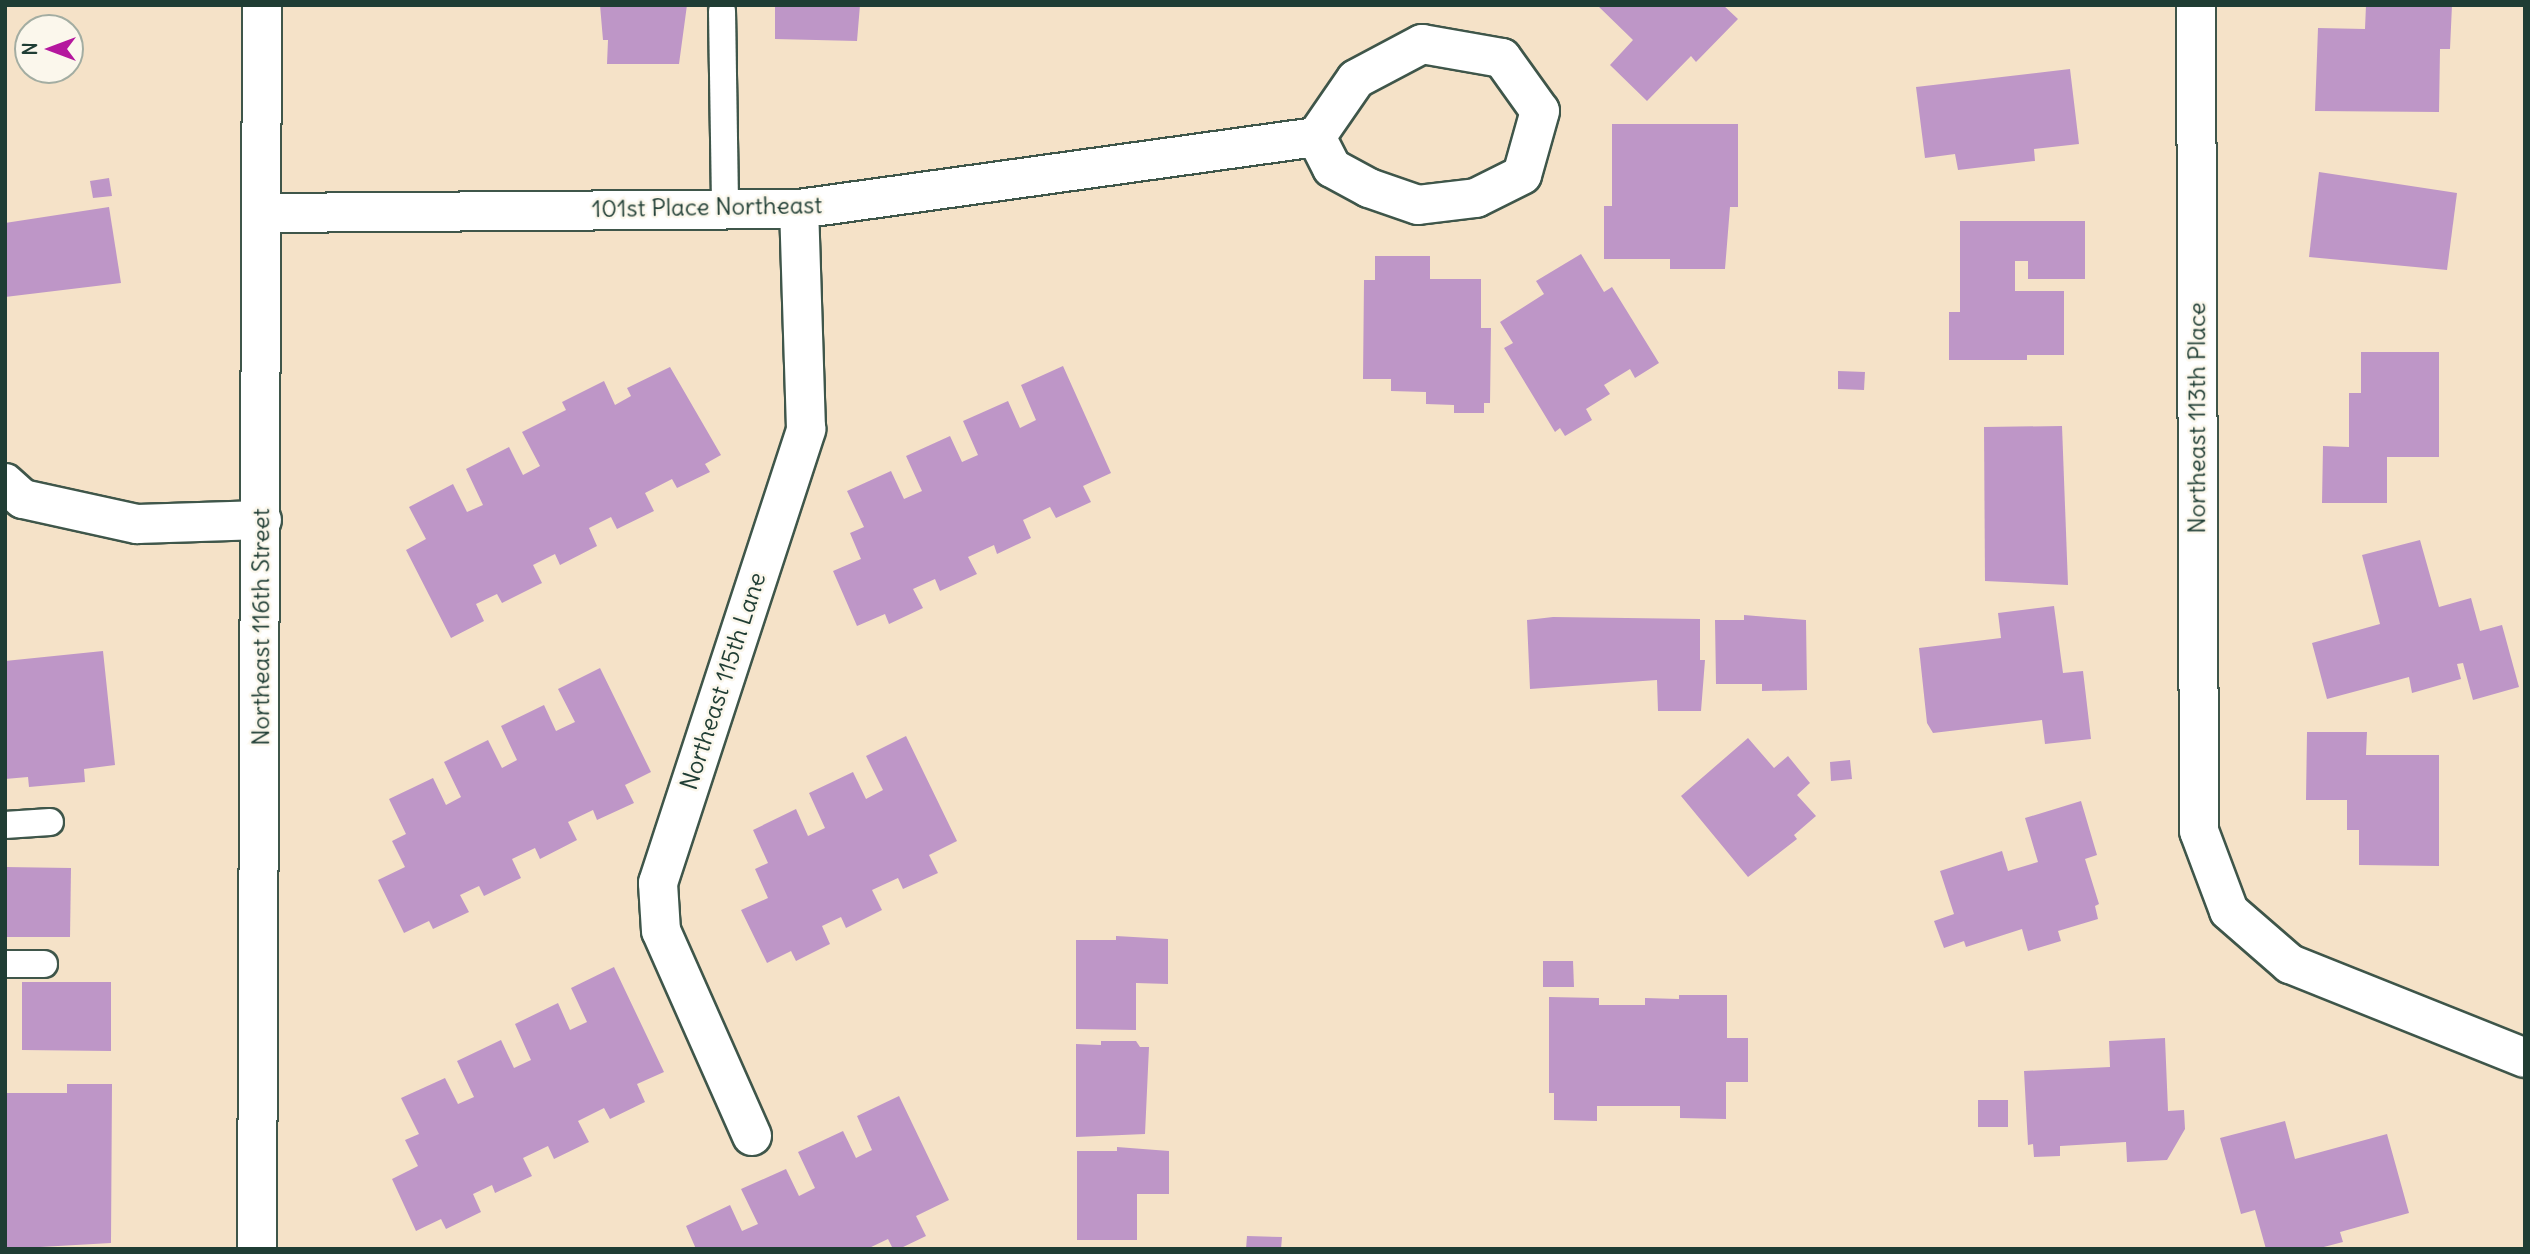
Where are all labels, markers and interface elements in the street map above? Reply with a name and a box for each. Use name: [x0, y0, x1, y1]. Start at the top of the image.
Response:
north arrow: [14, 14, 84, 84]
text: N: [18, 42, 42, 56]
street label: 101st Place Northeast: [591, 191, 823, 223]
street label: Northeast 113th Place: [2183, 302, 2211, 534]
street label: Northeast 116th Street: [247, 508, 275, 746]
street label: Northeast 115th Lane: [674, 569, 772, 793]

